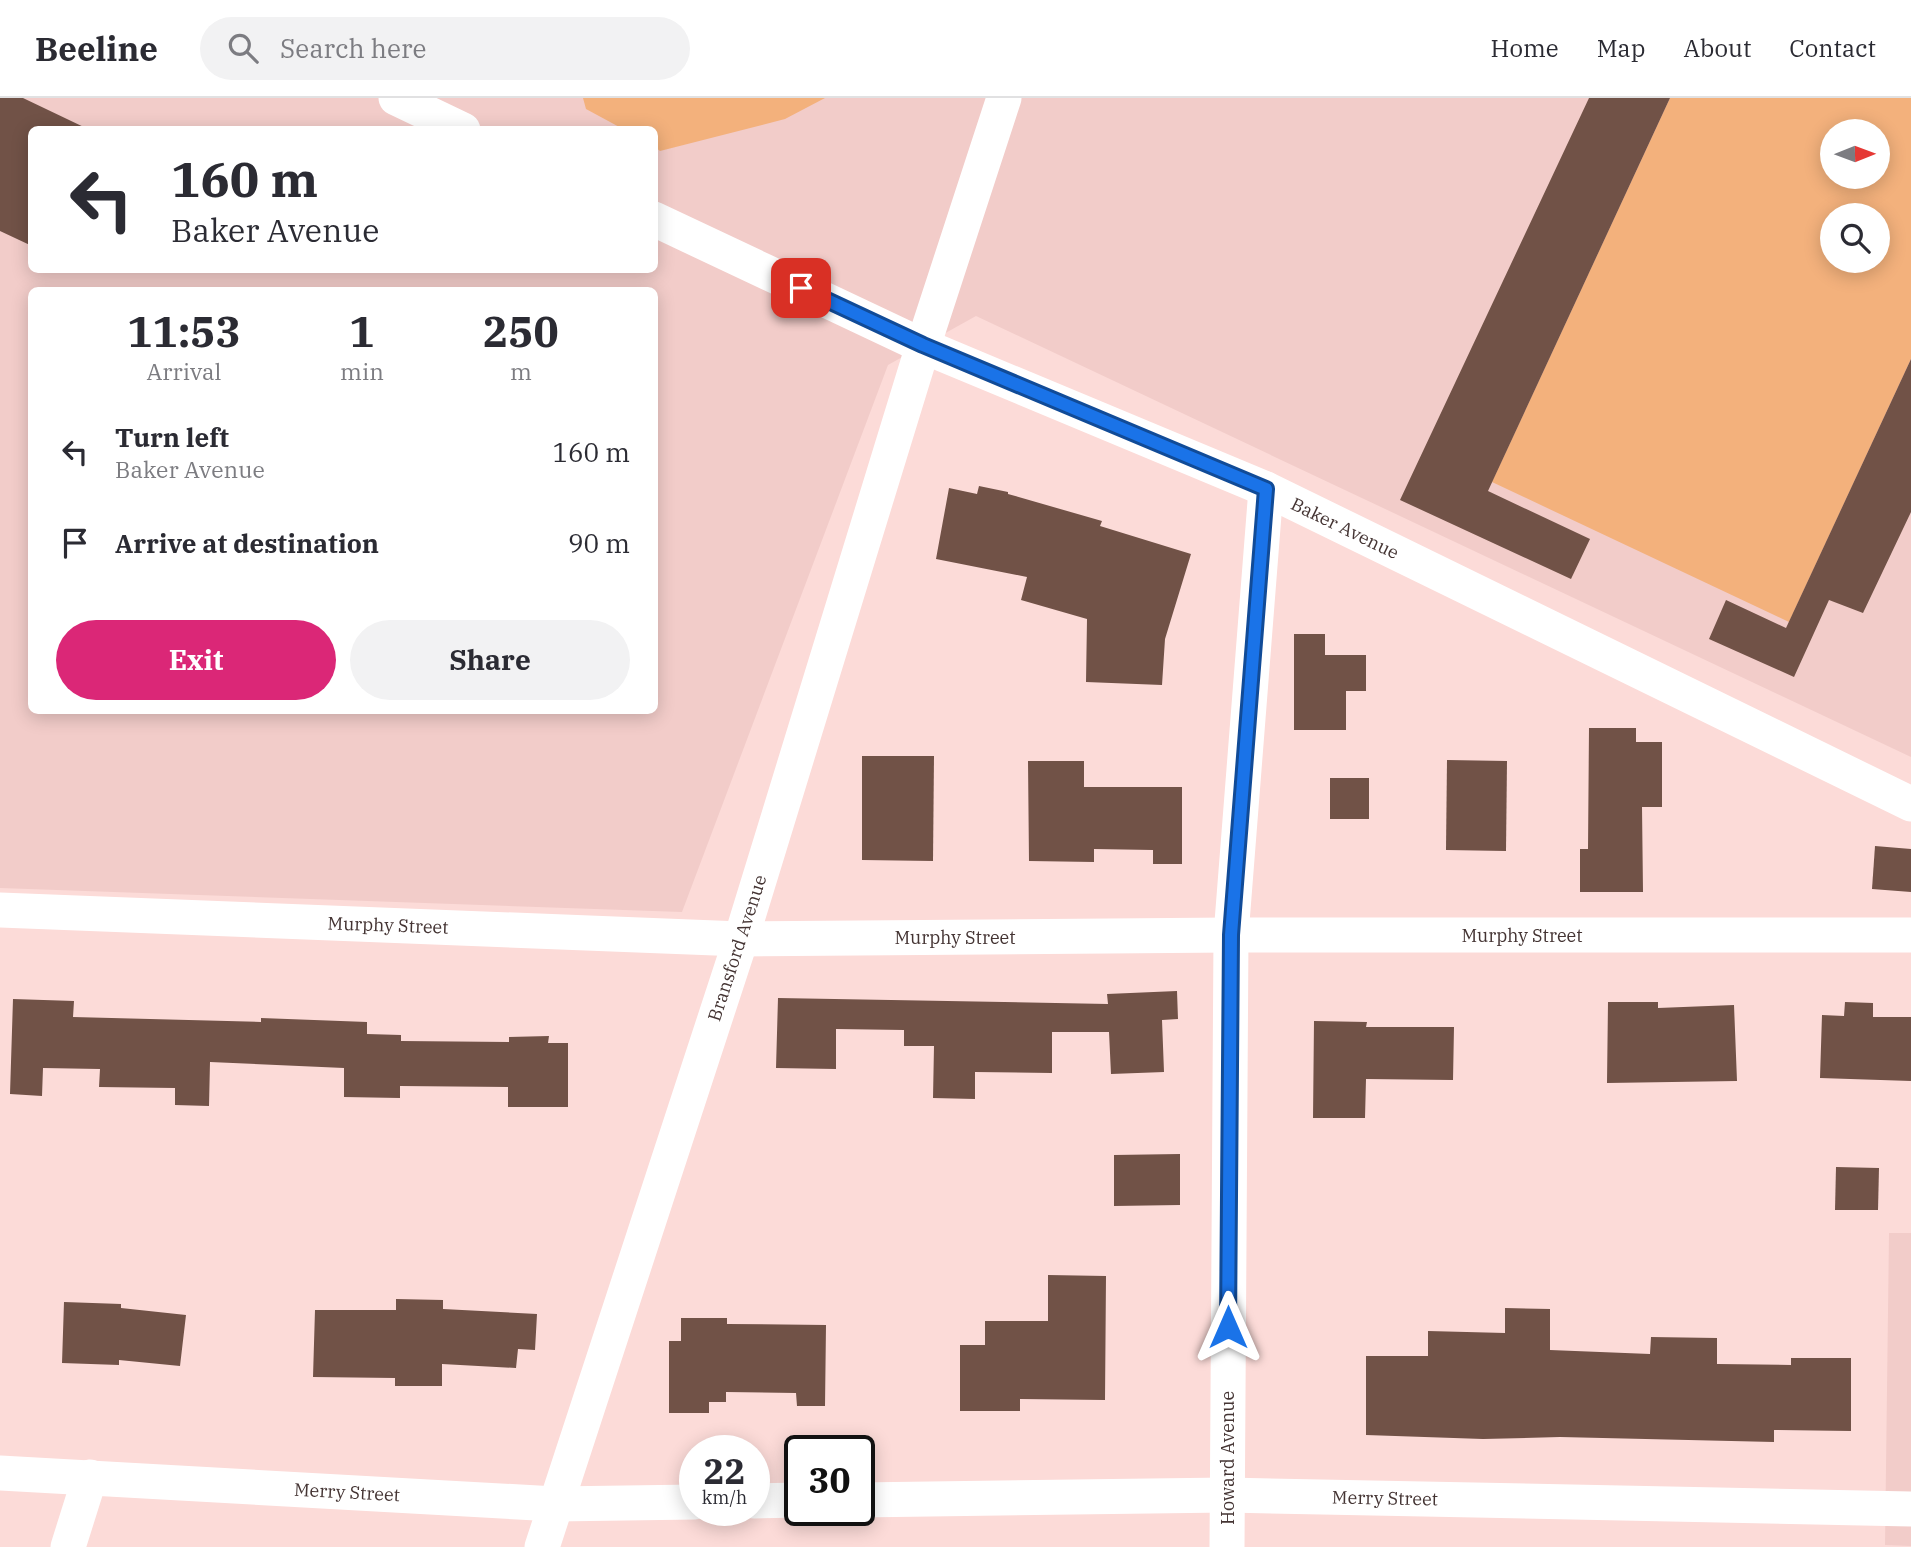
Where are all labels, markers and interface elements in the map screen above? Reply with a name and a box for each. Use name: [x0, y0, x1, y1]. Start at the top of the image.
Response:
search box: [200, 17, 690, 80]
text: Beeline: [35, 27, 158, 70]
icon: search: [224, 29, 262, 67]
text: Search here: [280, 31, 426, 65]
text: Home: [1491, 32, 1559, 64]
text: Map: [1597, 32, 1645, 64]
text: About: [1683, 32, 1751, 64]
text: Contact: [1789, 32, 1876, 64]
north arrow: [1820, 119, 1890, 189]
map controls: [1820, 119, 1890, 273]
text: 160 m: [171, 147, 318, 210]
icon: left: [56, 154, 147, 245]
button: search: [1820, 203, 1890, 273]
text: Baker Avenue: [171, 209, 379, 251]
pin: [771, 258, 831, 318]
icon: arrive: [782, 269, 820, 307]
text: 11:53: [127, 304, 241, 359]
text: 1: [349, 304, 375, 359]
text: 250: [483, 304, 559, 359]
text: Arrival: [147, 356, 221, 386]
text: min: [340, 356, 384, 386]
text: m: [510, 356, 532, 386]
text: Turn left: [115, 420, 229, 454]
icon: left: [56, 433, 94, 471]
text: 160 m: [552, 435, 630, 469]
text: Baker Avenue: [115, 454, 265, 484]
street label: Baker Avenue: [1287, 492, 1403, 564]
icon: arrive: [56, 524, 94, 562]
text: Arrive at destination: [115, 526, 379, 560]
text: 90 m: [568, 526, 630, 560]
button: Exit: [56, 620, 336, 700]
button: Share: [350, 620, 630, 700]
street label: Bransford Avenue: [702, 872, 772, 1024]
street label: Murphy Street: [327, 911, 449, 939]
street label: Murphy Street: [1461, 924, 1583, 947]
street label: Murphy Street: [894, 926, 1016, 949]
position arrow: [1191, 1290, 1265, 1364]
street label: Howard Avenue: [1216, 1391, 1239, 1525]
speed limit sign: 30: [784, 1435, 875, 1526]
text: 22: [703, 1448, 746, 1494]
street label: Merry Street: [293, 1478, 401, 1506]
text: km/h: [702, 1486, 747, 1509]
street label: Merry Street: [1332, 1486, 1438, 1510]

